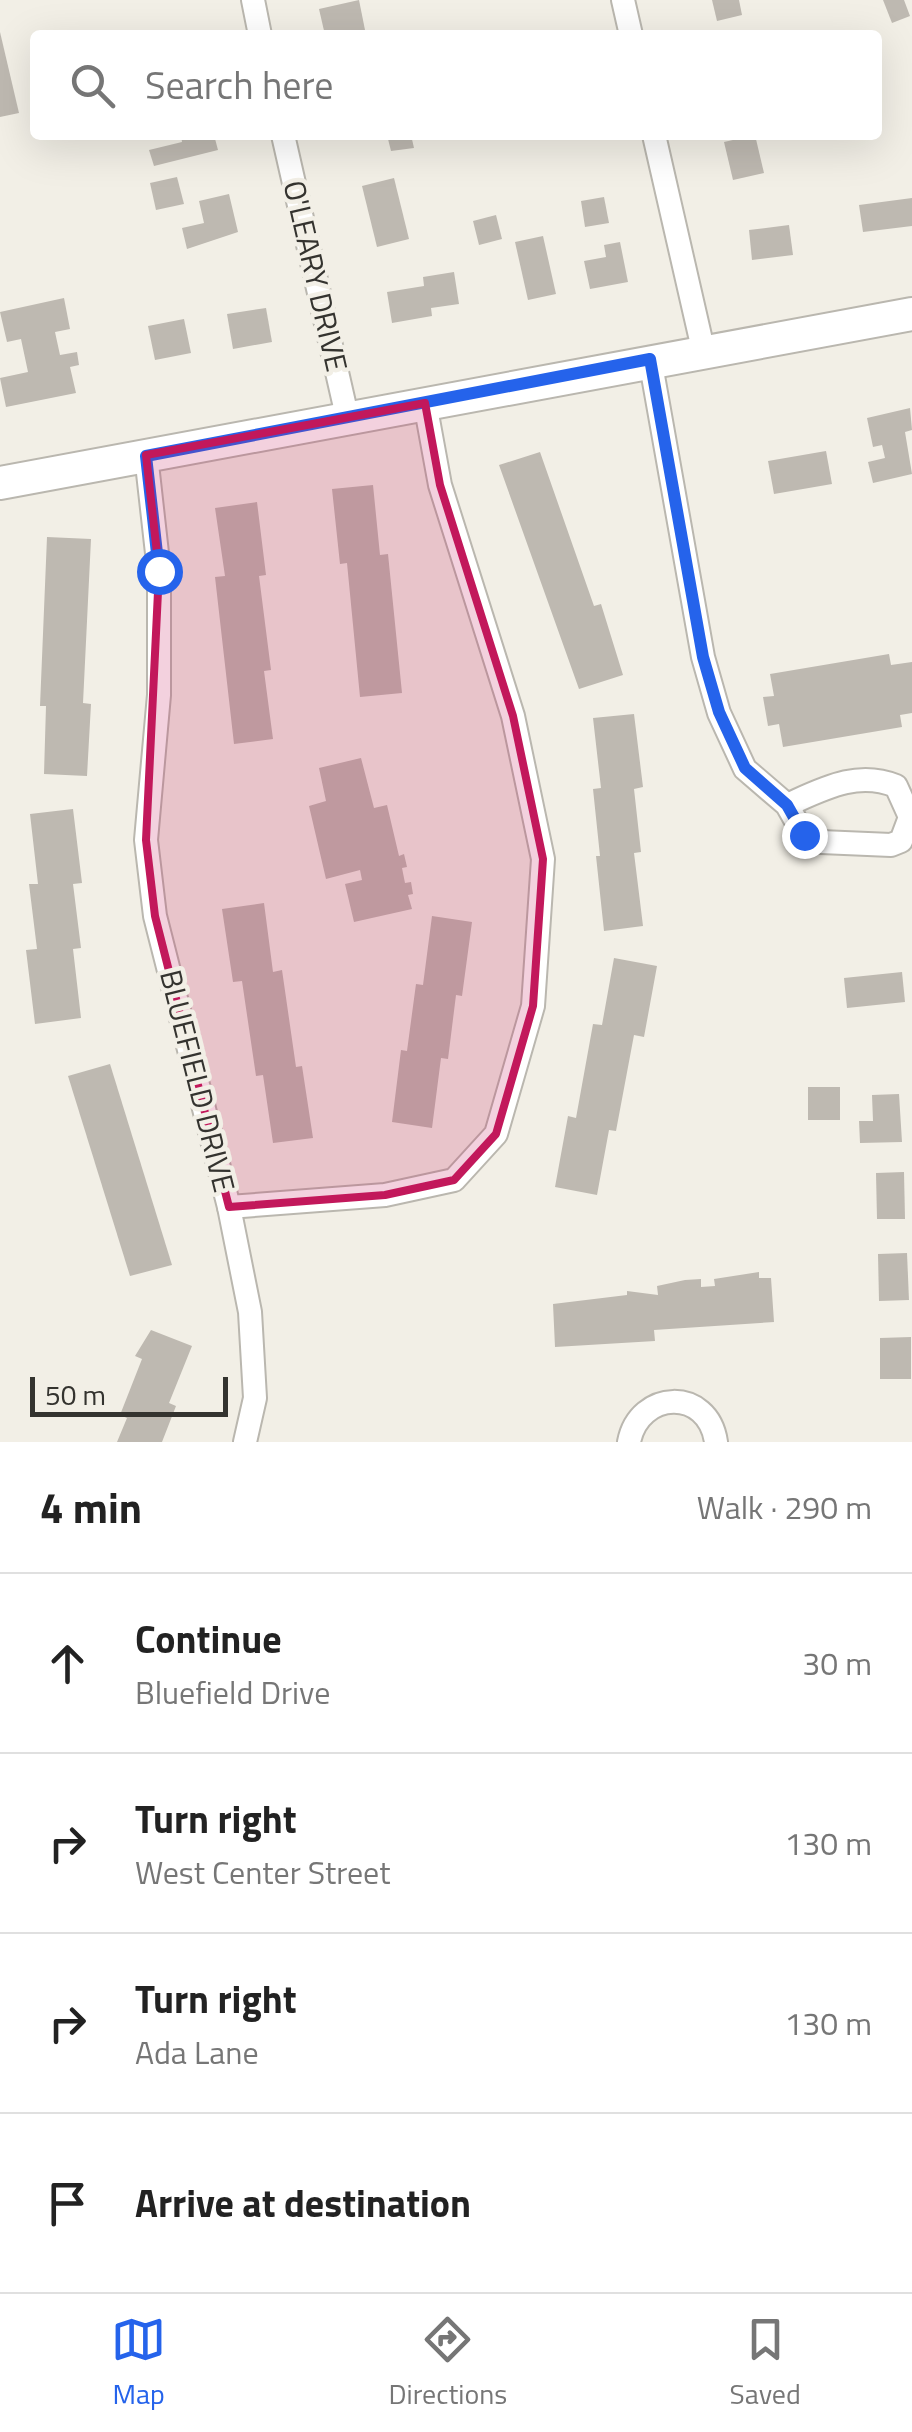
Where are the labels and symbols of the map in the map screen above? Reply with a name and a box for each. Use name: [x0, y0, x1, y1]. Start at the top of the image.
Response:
street label: O'LEARY DRIVE: [272, 176, 360, 376]
route start: [137, 549, 183, 595]
route end: [782, 813, 828, 859]
street label: BLUEFIELD DRIVE: [148, 965, 248, 1197]
scale bar: [30, 1372, 228, 1416]

